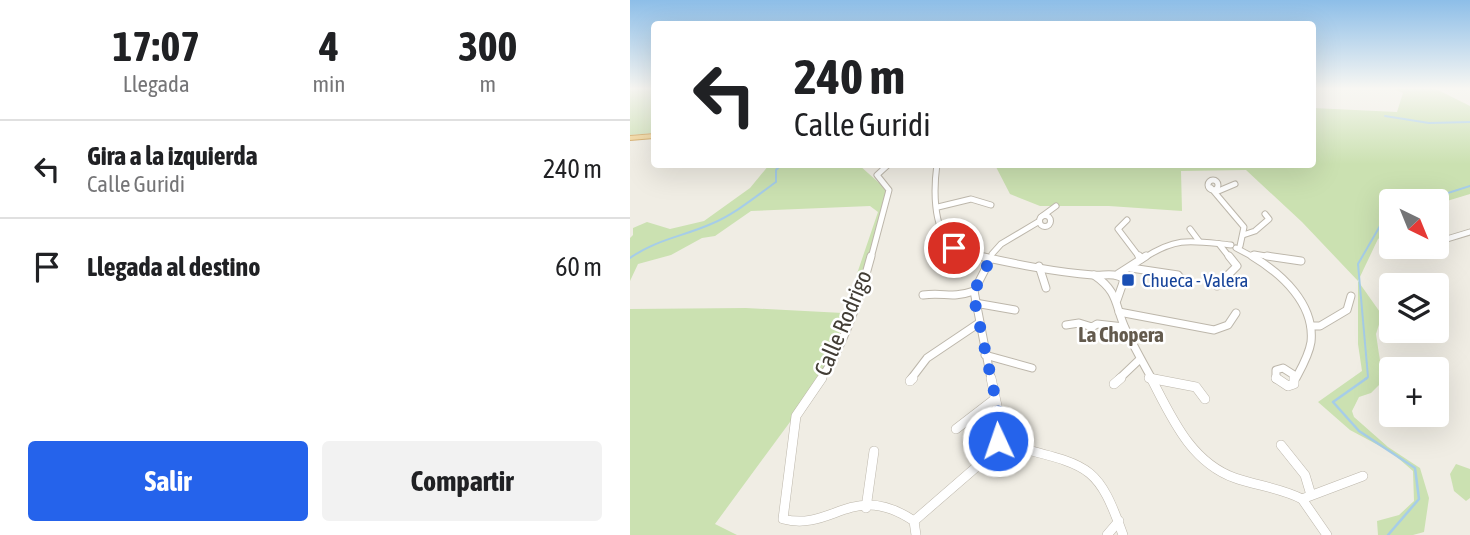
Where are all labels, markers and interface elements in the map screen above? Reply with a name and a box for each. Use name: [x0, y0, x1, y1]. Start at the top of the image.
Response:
text: 17:07: [113, 22, 200, 70]
text: 4: [319, 22, 339, 70]
text: 300: [458, 22, 517, 70]
text: 240 m: [794, 48, 905, 104]
icon: left: [679, 49, 770, 140]
text: Llegada: [123, 71, 190, 97]
text: min: [313, 71, 346, 97]
text: m: [479, 71, 496, 97]
text: Calle Guridi: [794, 106, 931, 143]
text: Gira a la izquierda: [87, 141, 258, 171]
icon: left: [28, 150, 66, 188]
text: 240 m: [543, 154, 602, 184]
text: Calle Guridi: [87, 171, 185, 197]
north arrow: [1379, 189, 1449, 259]
map controls: [1379, 189, 1449, 427]
pin: [924, 218, 984, 278]
icon: arrive: [935, 229, 973, 267]
icon: arrive: [28, 248, 66, 286]
text: Llegada al destino: [87, 252, 260, 282]
text: 60 m: [555, 252, 602, 282]
street label: Calle Rodrigo: [809, 266, 877, 380]
place label: Chueca - Valera: [1142, 269, 1248, 291]
marker: Chueca - Valera: [1120, 272, 1136, 288]
button: layers: [1379, 273, 1449, 343]
district label: La Chopera: [1078, 322, 1164, 346]
button: +: [1379, 357, 1449, 427]
position arrow: [961, 404, 1035, 478]
button: Salir: [28, 441, 308, 521]
button: Compartir: [322, 441, 602, 521]

